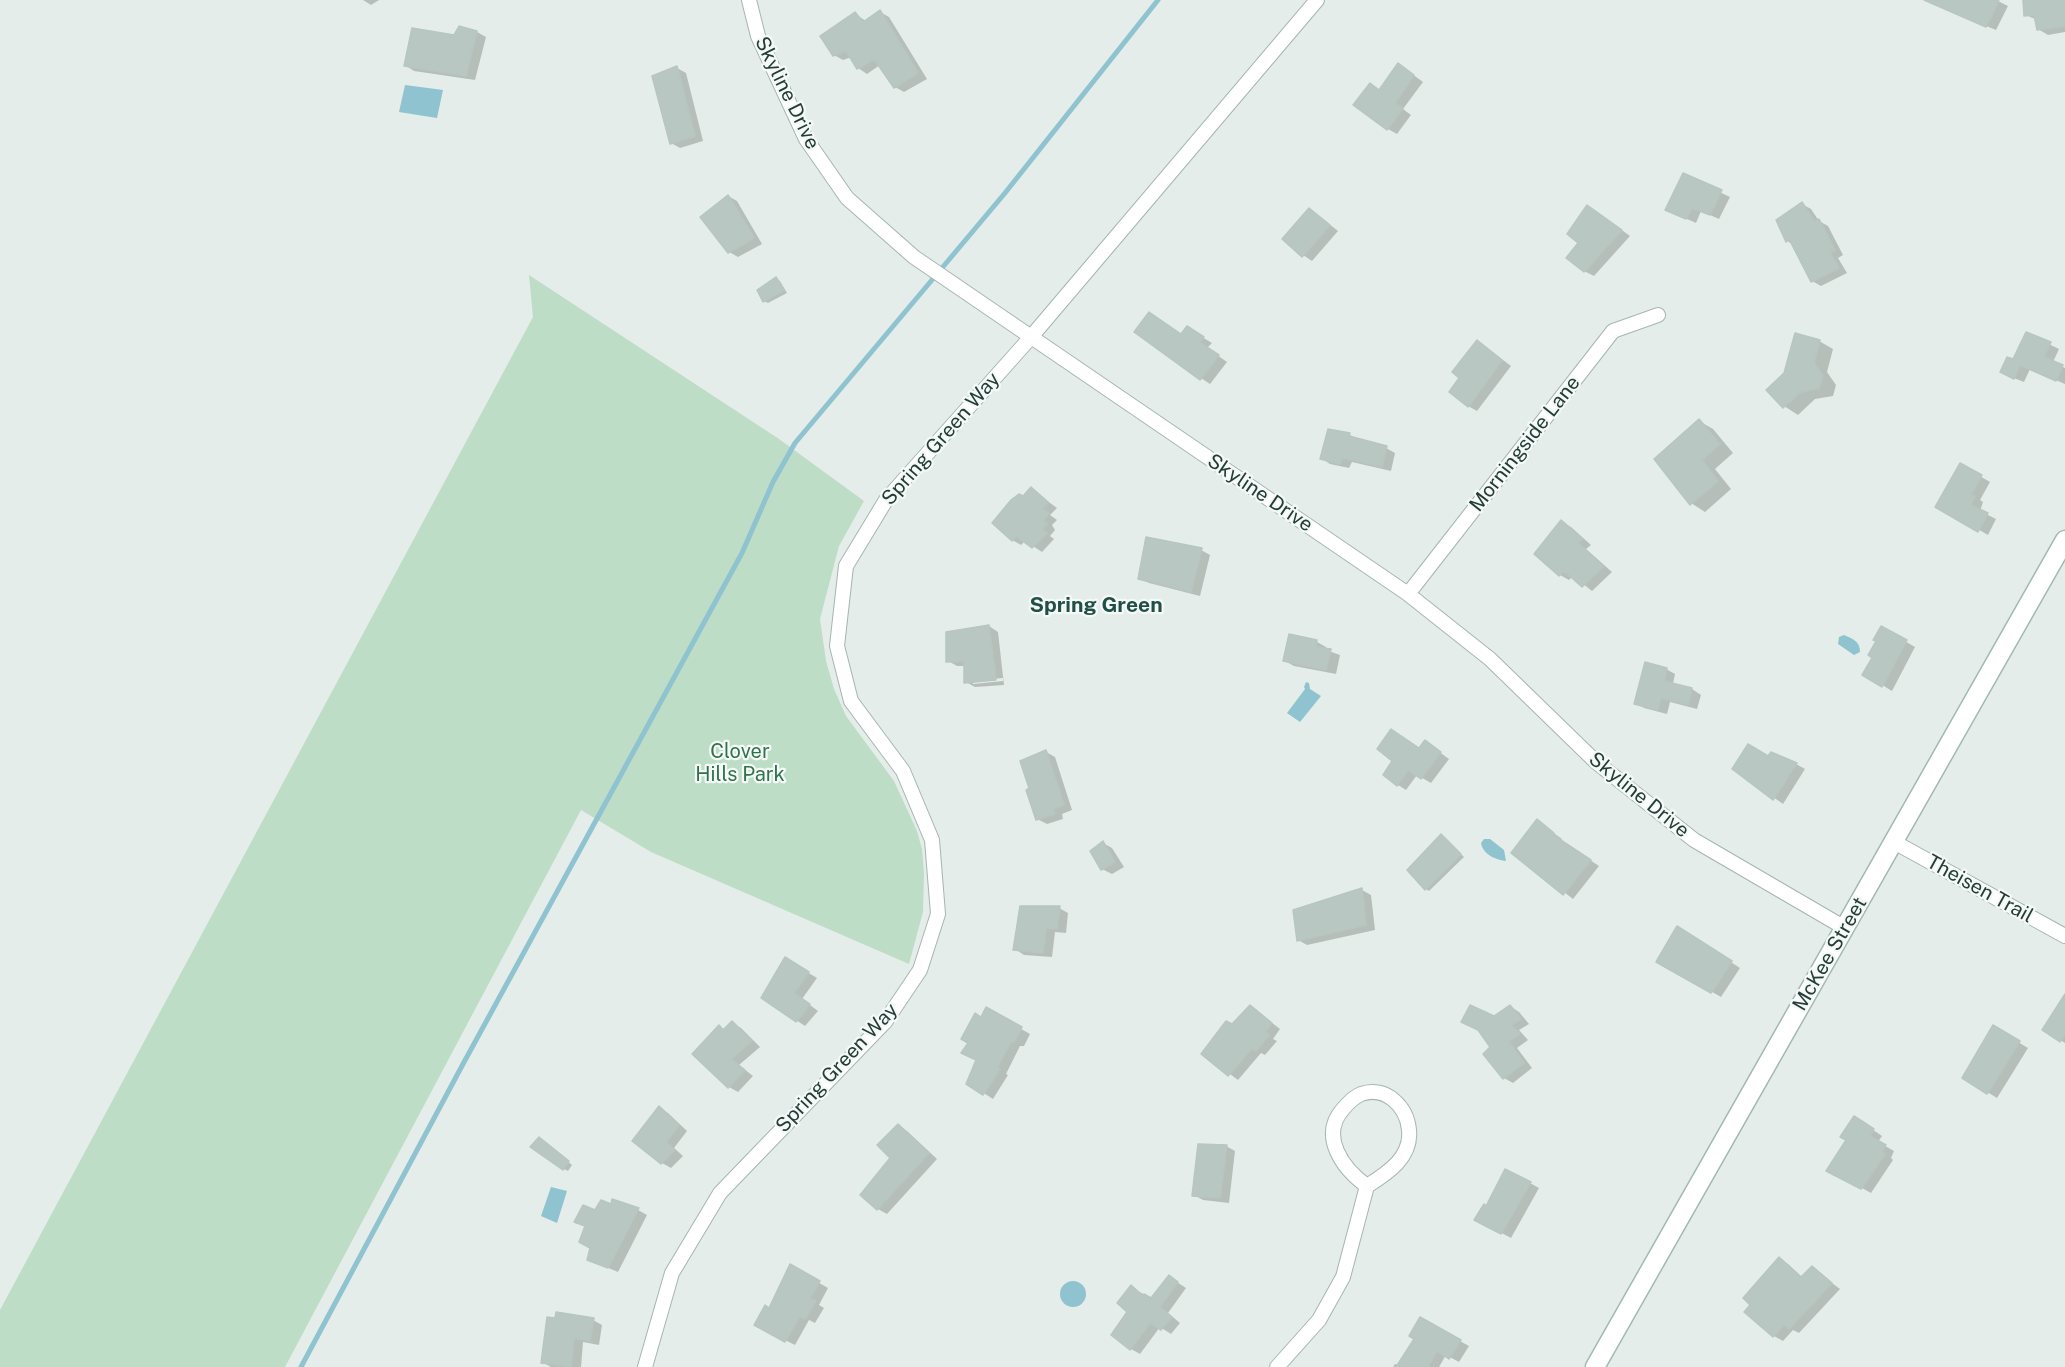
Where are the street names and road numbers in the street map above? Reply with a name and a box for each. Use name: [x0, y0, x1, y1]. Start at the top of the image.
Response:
street label: Skyline Drive: [749, 33, 825, 153]
street label: Spring Green Way: [877, 368, 1005, 510]
street label: Morningside Lane: [1465, 371, 1585, 517]
street label: Skyline Drive: [1203, 449, 1317, 537]
street label: Skyline Drive: [1584, 747, 1694, 843]
street label: Theisen Trail: [1922, 850, 2038, 928]
street label: McKee Street: [1788, 893, 1872, 1015]
street label: Spring Green Way: [771, 998, 903, 1138]

